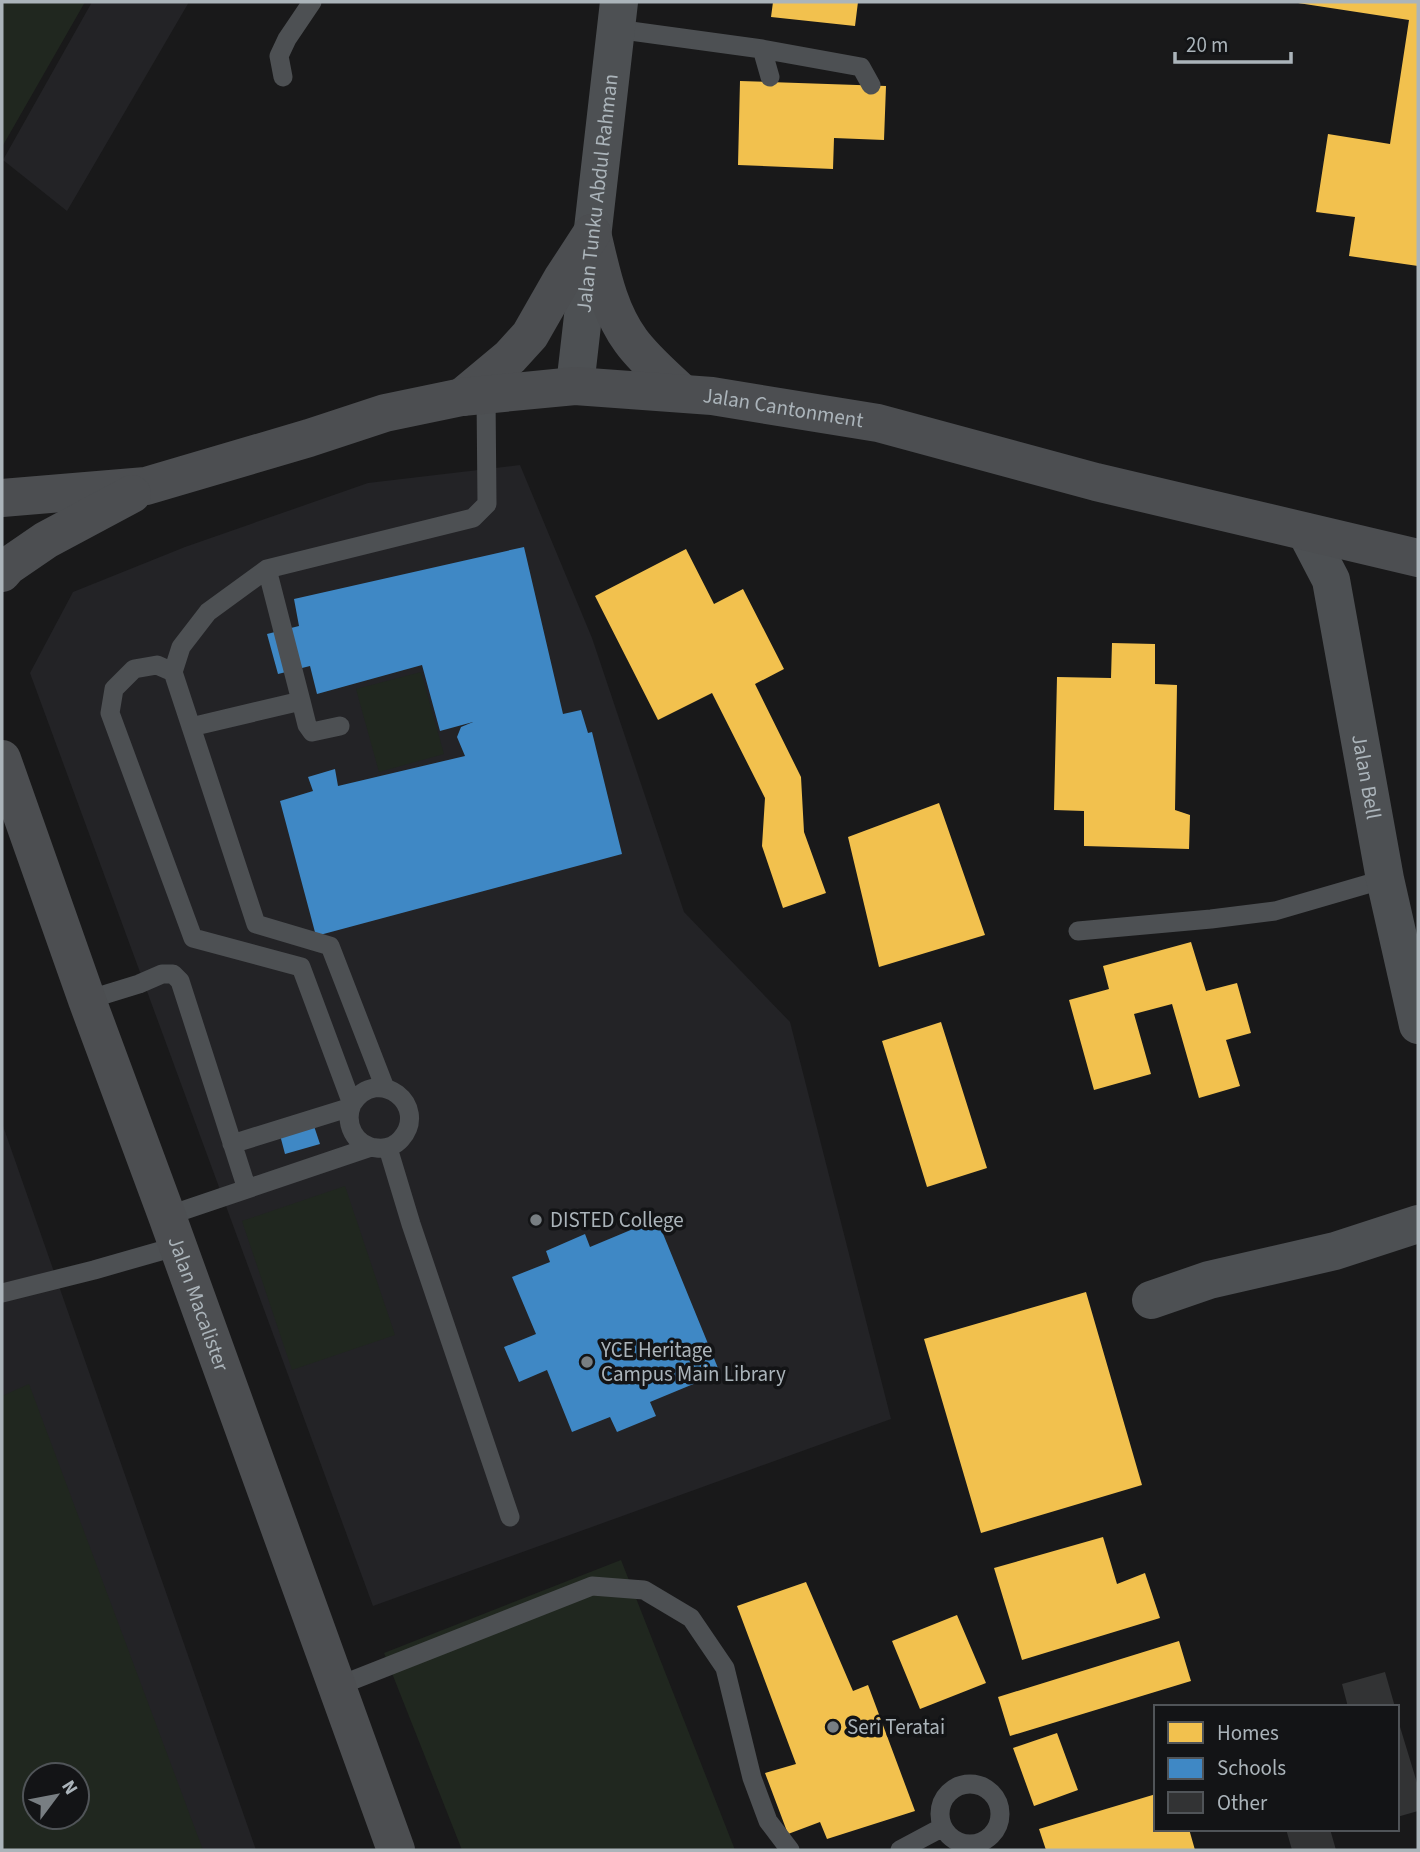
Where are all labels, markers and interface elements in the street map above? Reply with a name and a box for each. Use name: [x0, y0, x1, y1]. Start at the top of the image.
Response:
scale bar: [1175, 21, 1290, 65]
text: 20 m: [1186, 30, 1228, 60]
street label: Jalan Tunku Abdul Rahman: [568, 72, 626, 314]
street label: Jalan Cantonment: [702, 380, 866, 435]
street label: Jalan Bell: [1344, 732, 1389, 822]
place label: DISTED College: [550, 1205, 684, 1235]
marker: DISTED College: [528, 1212, 544, 1228]
street label: Jalan Macalister: [160, 1232, 237, 1376]
place label: YCE Heritage Campus Main Library: [600, 1335, 786, 1389]
marker: YCE Heritage Campus Main Library: [579, 1354, 595, 1370]
legend: [1154, 1705, 1399, 1831]
place label: Seri Teratai: [847, 1712, 945, 1742]
text: Homes: [1217, 1718, 1279, 1748]
marker: Seri Teratai: [825, 1719, 841, 1735]
text: Schools: [1217, 1753, 1286, 1783]
north arrow: [21, 1761, 91, 1831]
text: N: [54, 1775, 84, 1800]
text: Other: [1217, 1788, 1268, 1818]

